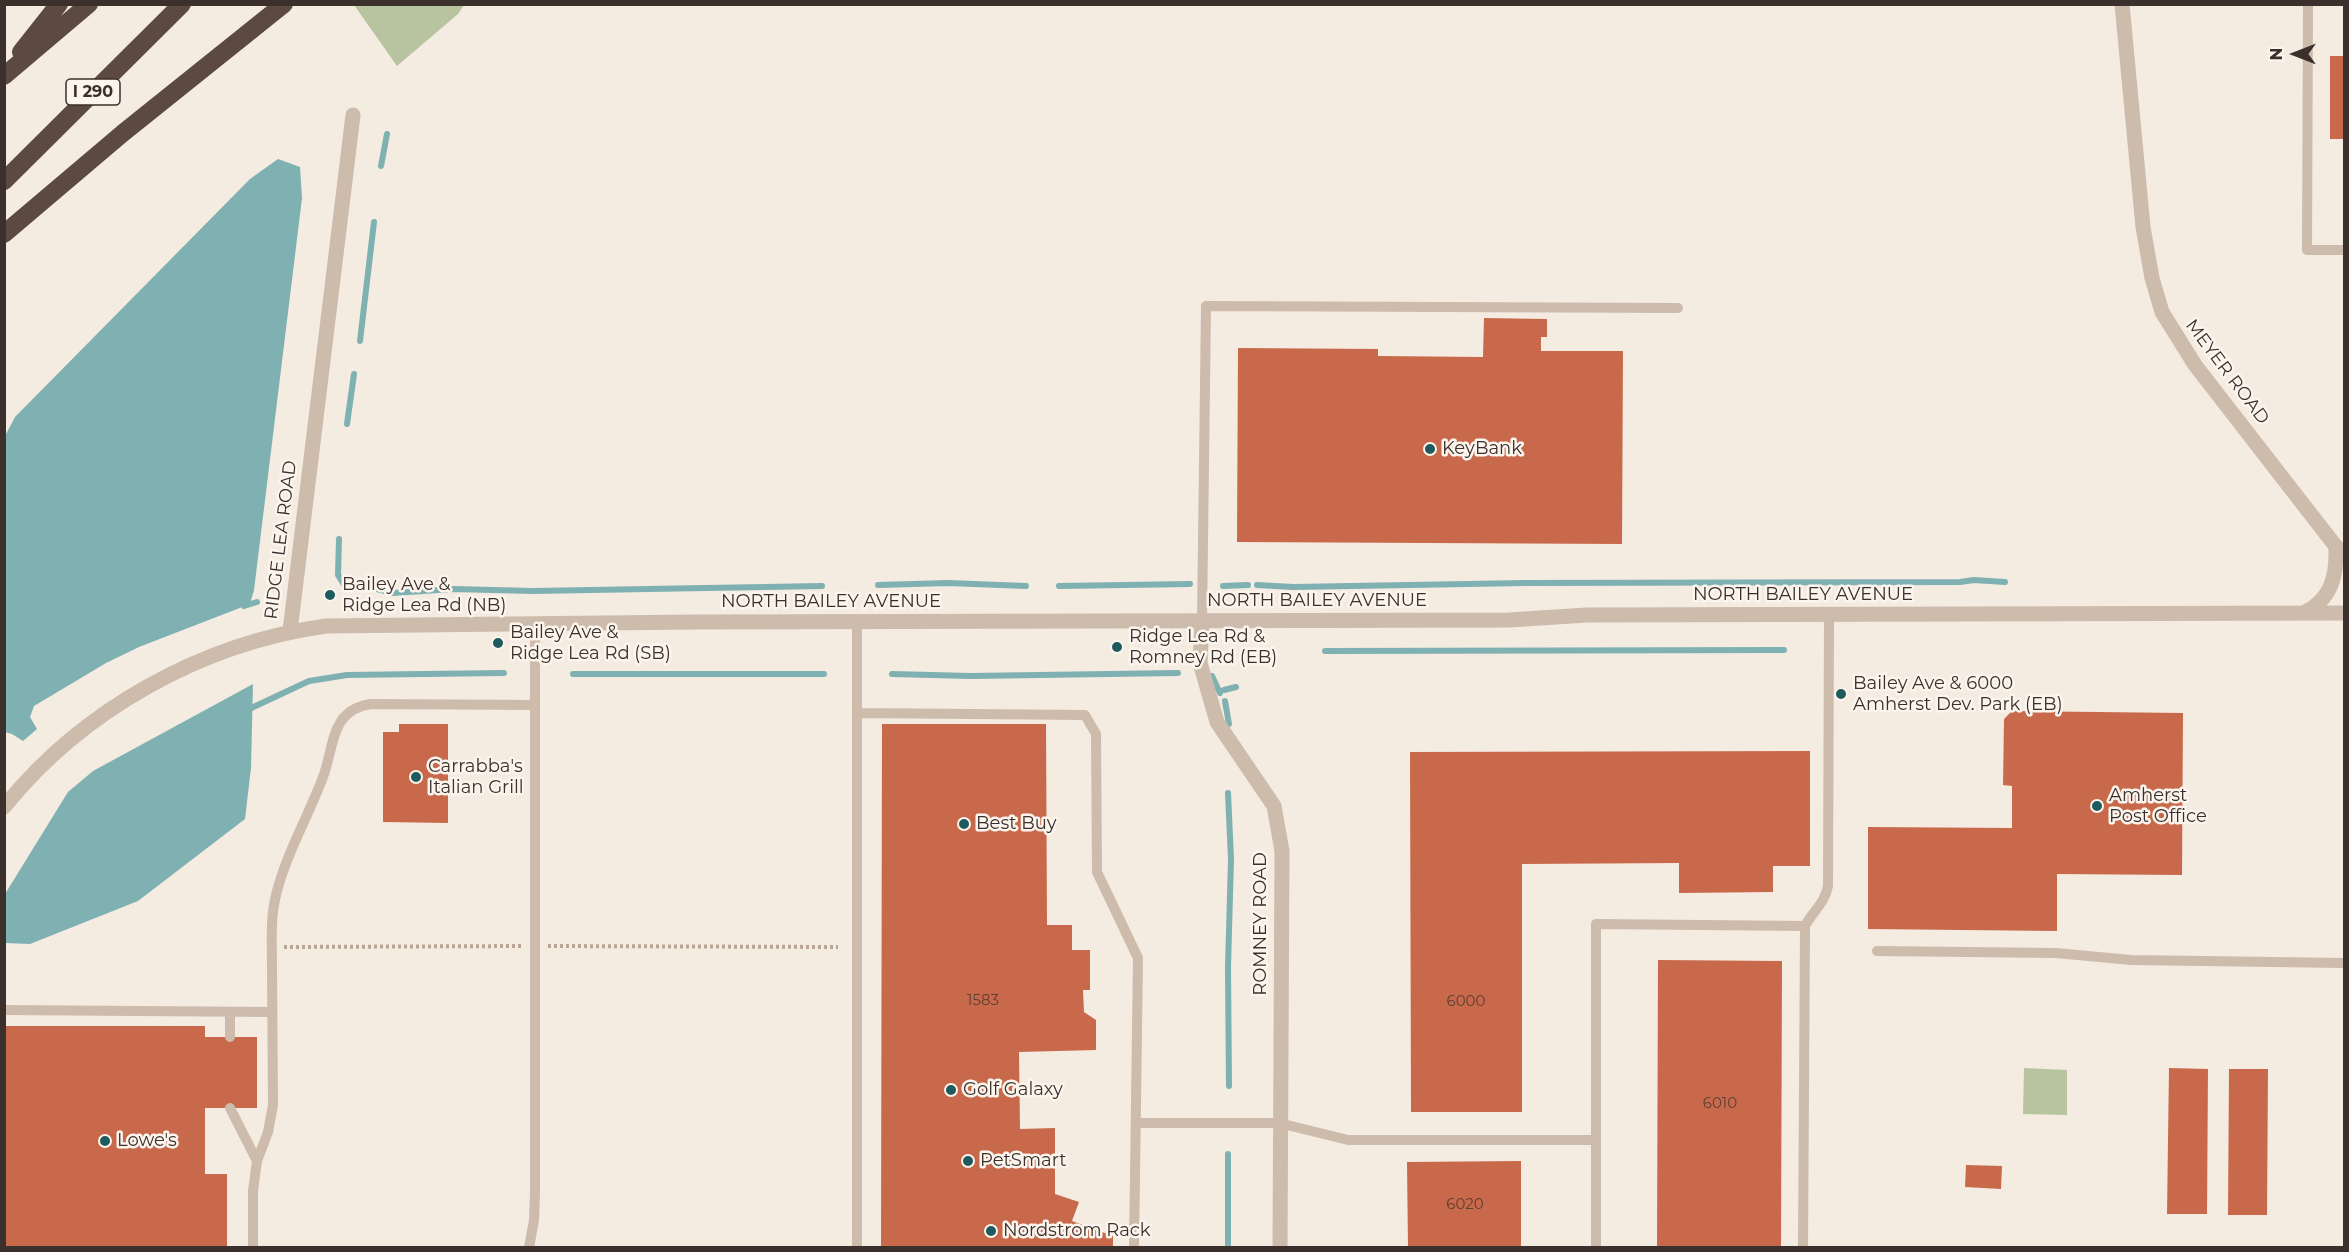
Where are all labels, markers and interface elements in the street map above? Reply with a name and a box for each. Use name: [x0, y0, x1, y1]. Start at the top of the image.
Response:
north arrow: [2265, 24, 2325, 84]
text: N: [2267, 48, 2286, 60]
road number: I 290: [66, 79, 120, 105]
street label: MEYER ROAD: [2181, 315, 2273, 429]
place label: KeyBank: [1442, 438, 1522, 460]
marker: KeyBank: [1423, 442, 1437, 456]
street label: RIDGE LEA ROAD: [261, 459, 301, 621]
place label: Bailey Ave & Ridge Lea Rd (NB): [342, 574, 506, 616]
street label: NORTH BAILEY AVENUE: [1693, 584, 1913, 606]
marker: Bailey Ave & Ridge Lea Rd (NB): [323, 588, 337, 602]
street label: NORTH BAILEY AVENUE: [1207, 590, 1427, 612]
street label: NORTH BAILEY AVENUE: [721, 591, 941, 613]
place label: Bailey Ave & Ridge Lea Rd (SB): [510, 622, 671, 664]
place label: Ridge Lea Rd & Romney Rd (EB): [1129, 626, 1277, 668]
marker: Bailey Ave & Ridge Lea Rd (SB): [491, 636, 505, 650]
marker: Ridge Lea Rd & Romney Rd (EB): [1110, 640, 1124, 654]
place label: Bailey Ave & 6000 Amherst Dev. Park (EB): [1853, 673, 2063, 716]
marker: Bailey Ave & 6000 Amherst Dev. Park (EB): [1834, 687, 1848, 701]
place label: Carrabba's Italian Grill: [428, 756, 524, 798]
marker: Carrabba's Italian Grill: [409, 770, 423, 784]
place label: Amherst Post Office: [2109, 785, 2207, 828]
marker: Amherst Post Office: [2090, 799, 2104, 813]
place label: Best Buy: [976, 813, 1057, 835]
marker: Best Buy: [957, 817, 971, 831]
street label: ROMNEY ROAD: [1250, 852, 1272, 996]
house number: 1583: [967, 992, 999, 1010]
house number: 6000: [1447, 993, 1485, 1011]
place label: Golf Galaxy: [963, 1079, 1063, 1101]
marker: Golf Galaxy: [944, 1083, 958, 1097]
house number: 6010: [1703, 1095, 1737, 1113]
place label: Lowe's: [117, 1130, 177, 1152]
marker: Lowe's: [98, 1134, 112, 1148]
place label: PetSmart: [980, 1150, 1066, 1172]
marker: PetSmart: [961, 1154, 975, 1168]
house number: 6020: [1446, 1196, 1484, 1214]
place label: Nordstrom Rack: [1003, 1220, 1151, 1242]
marker: Nordstrom Rack: [984, 1224, 998, 1238]

